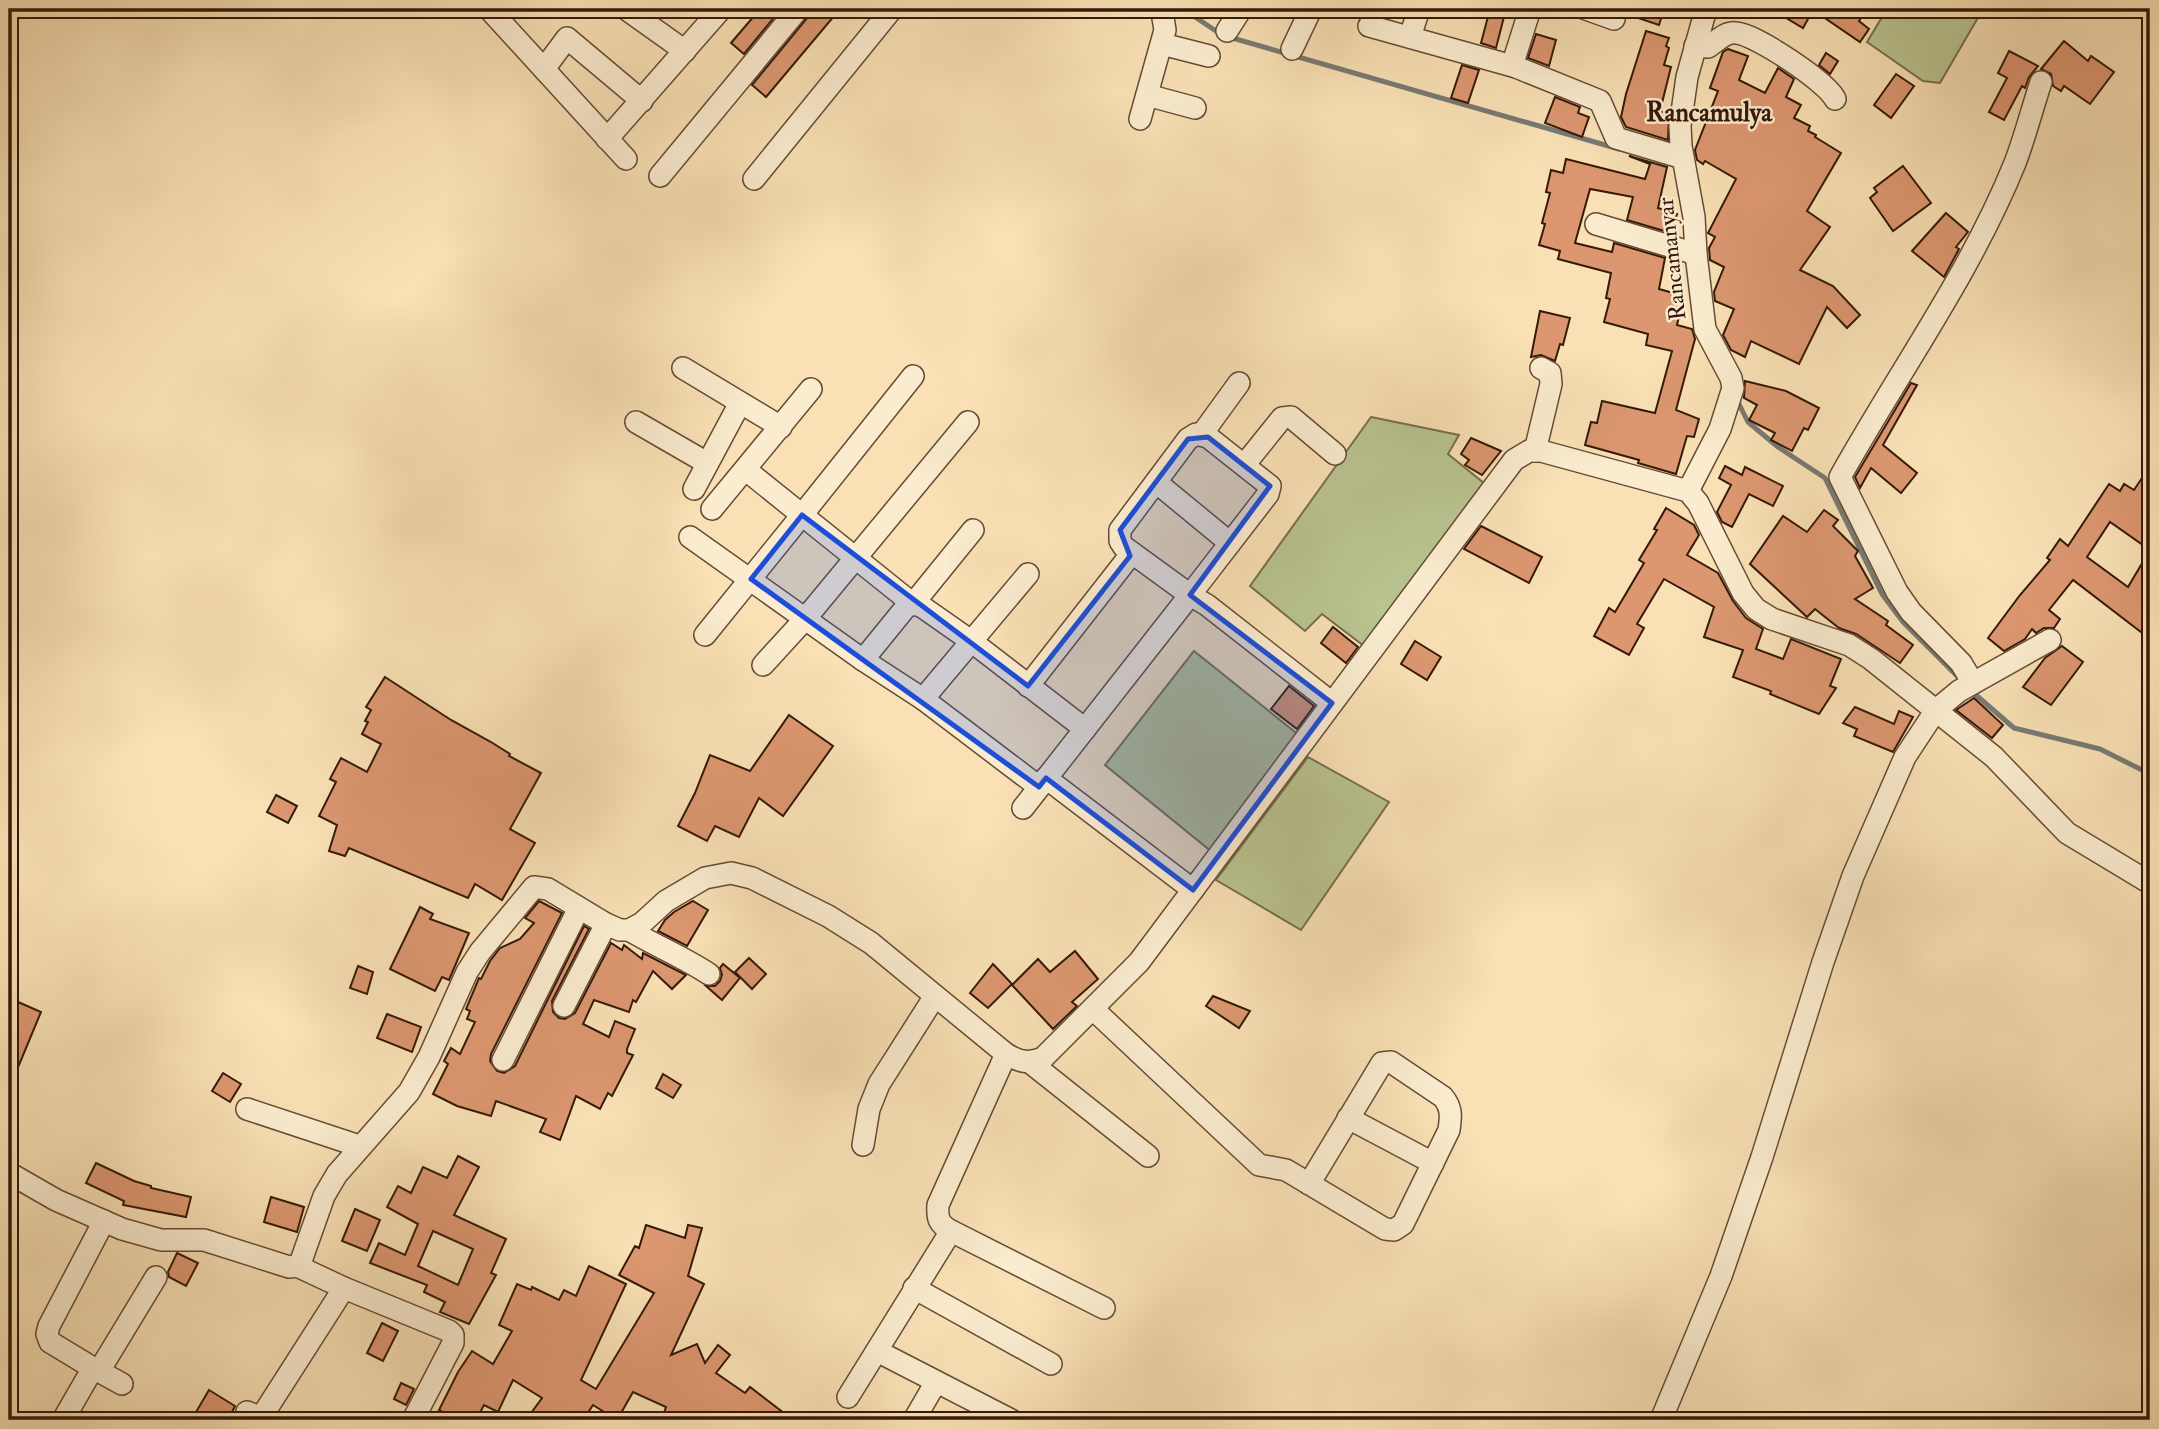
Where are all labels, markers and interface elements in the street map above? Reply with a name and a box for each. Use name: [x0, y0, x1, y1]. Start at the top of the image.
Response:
district label: Rancamulya: [1646, 97, 1773, 130]
street label: Rancamanyar: [1651, 196, 1692, 322]

